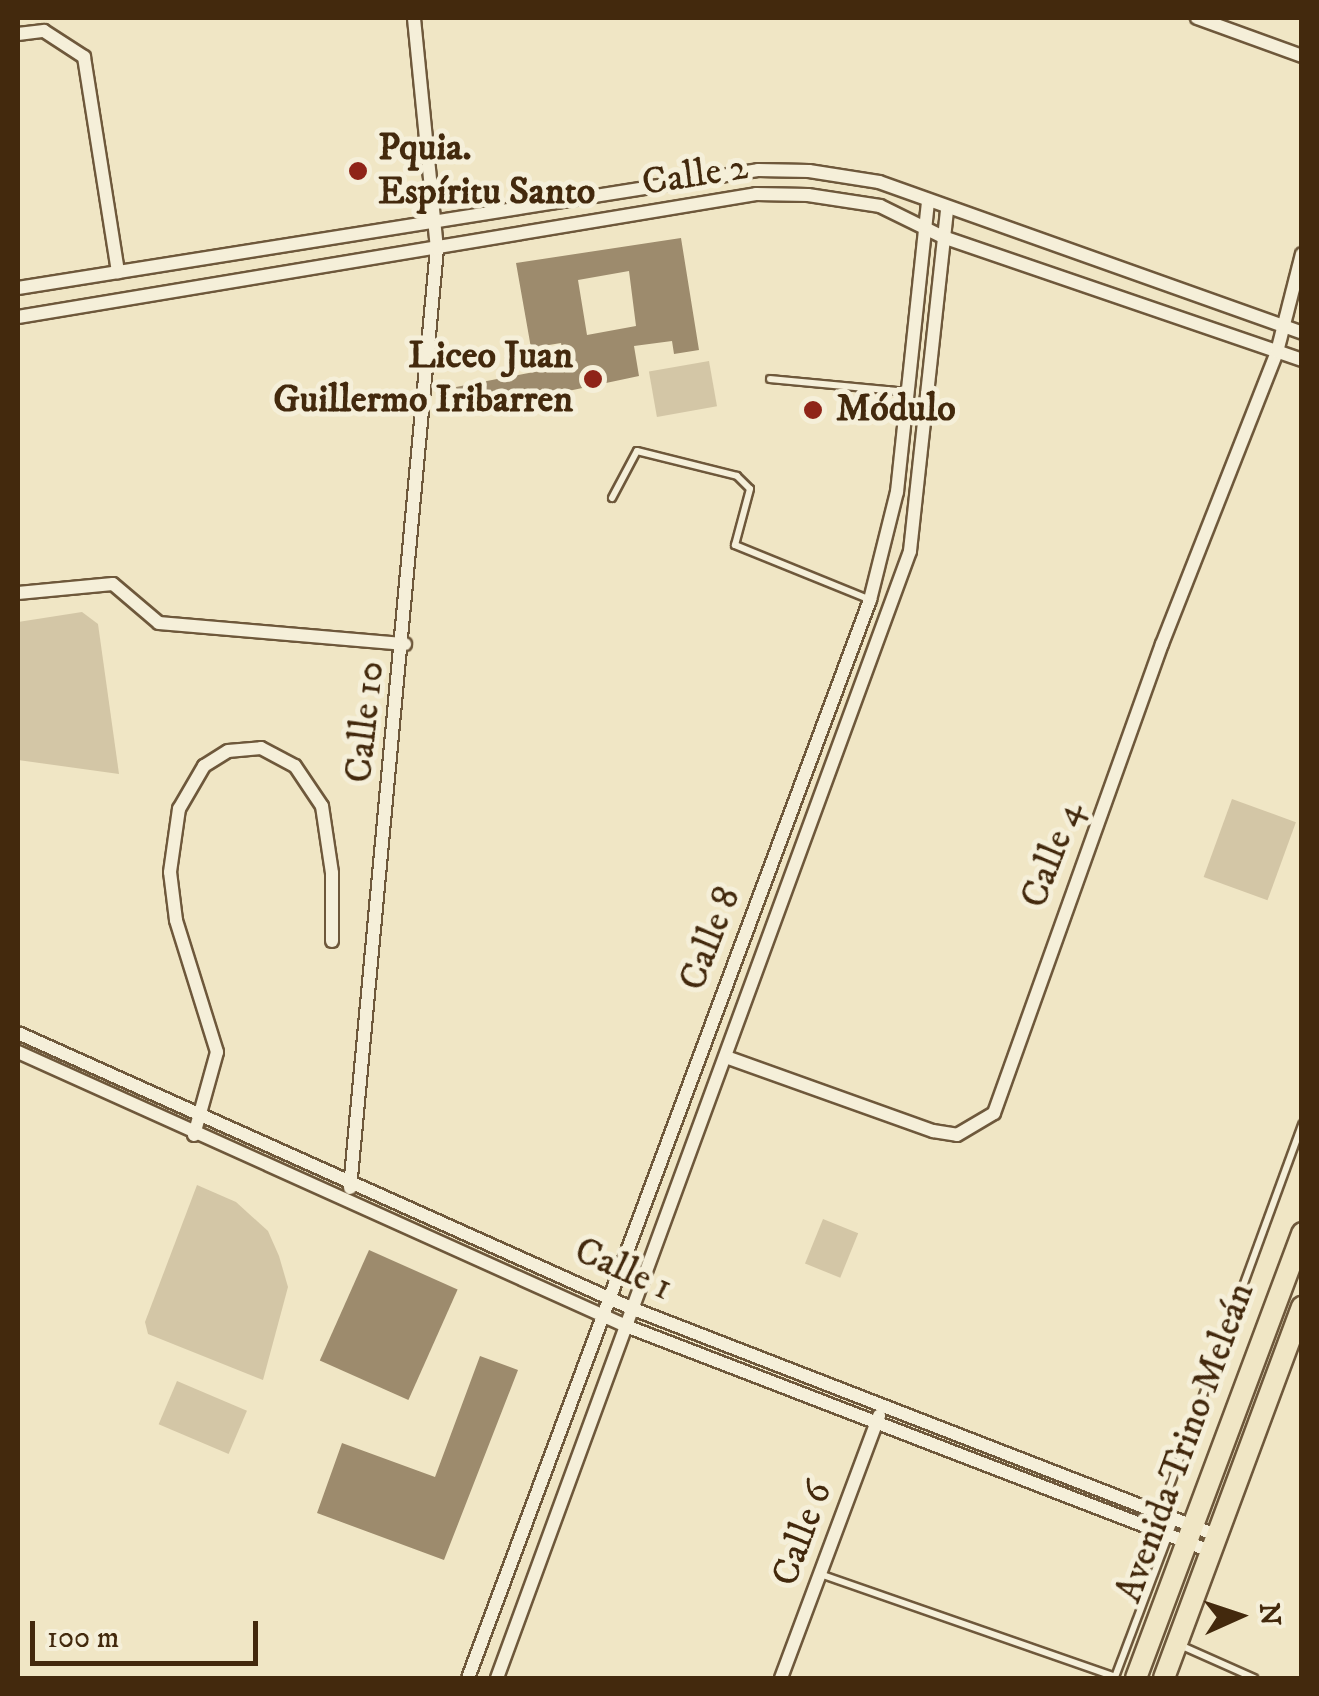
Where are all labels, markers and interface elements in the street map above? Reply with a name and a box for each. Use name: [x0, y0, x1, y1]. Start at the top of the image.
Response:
place label: Pquia. Espíritu Santo: [378, 126, 595, 215]
street label: Calle 2: [639, 145, 751, 207]
marker: Pquia. Espíritu Santo: [347, 160, 369, 182]
place label: Liceo Juan Guillermo Iribarren: [273, 334, 573, 424]
marker: Liceo Juan Guillermo Iribarren: [582, 368, 604, 390]
place label: Módulo: [836, 387, 956, 433]
marker: Módulo: [800, 397, 826, 423]
street label: Calle 10: [337, 659, 395, 785]
street label: Calle 4: [1012, 796, 1094, 914]
street label: Calle 8: [671, 881, 751, 997]
street label: Calle 1: [567, 1228, 679, 1312]
street label: Avenida Trino Meleán: [1107, 1277, 1265, 1609]
street label: Calle 6: [763, 1476, 843, 1592]
north arrow: [1189, 1566, 1289, 1666]
scale bar: [35, 1601, 262, 1663]
text: N: [1251, 1602, 1288, 1627]
text: 100 m: [47, 1620, 119, 1657]

